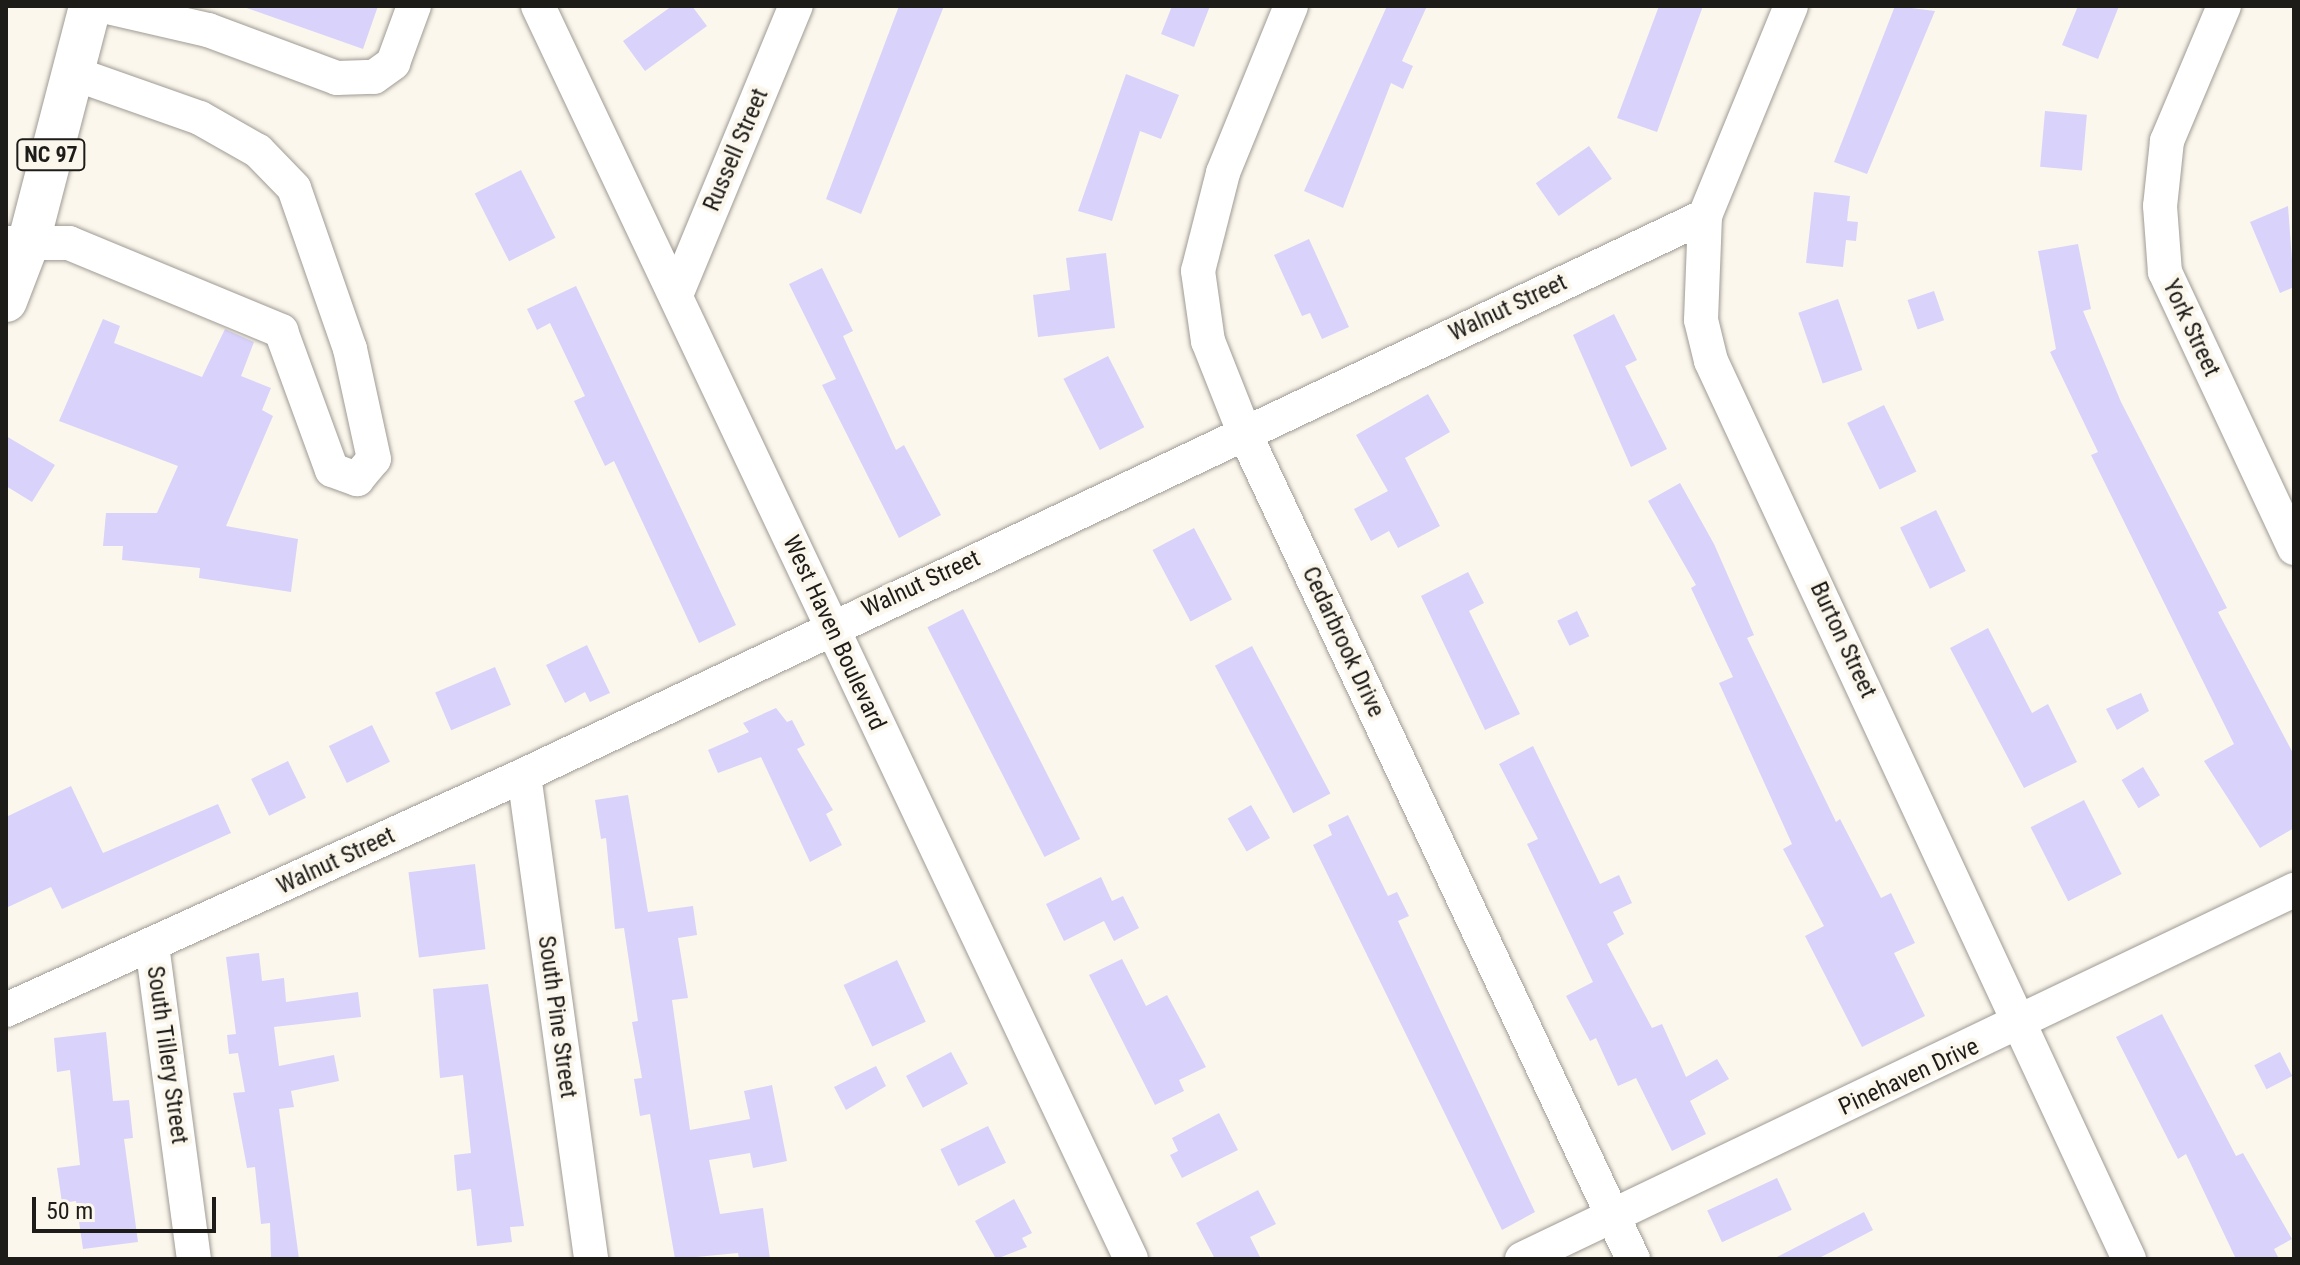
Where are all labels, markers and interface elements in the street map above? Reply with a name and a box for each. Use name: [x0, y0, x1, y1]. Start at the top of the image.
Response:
street label: Russell Street: [697, 84, 775, 216]
road number: NC 97: [15, 137, 87, 173]
street label: Walnut Street: [1444, 268, 1572, 348]
street label: York Street: [2156, 275, 2226, 381]
street label: West Haven Boulevard: [776, 531, 892, 735]
street label: Walnut Street: [857, 544, 985, 624]
street label: Cedarbrook Drive: [1296, 562, 1390, 722]
street label: Burton Street: [1804, 577, 1882, 703]
street label: Walnut Street: [272, 821, 400, 901]
street label: South Pine Street: [531, 934, 583, 1100]
street label: South Tillery Street: [140, 964, 194, 1146]
street label: Pinehaven Drive: [1835, 1032, 1983, 1122]
scale bar: [36, 1181, 220, 1231]
text: 50 m: [46, 1197, 93, 1225]

